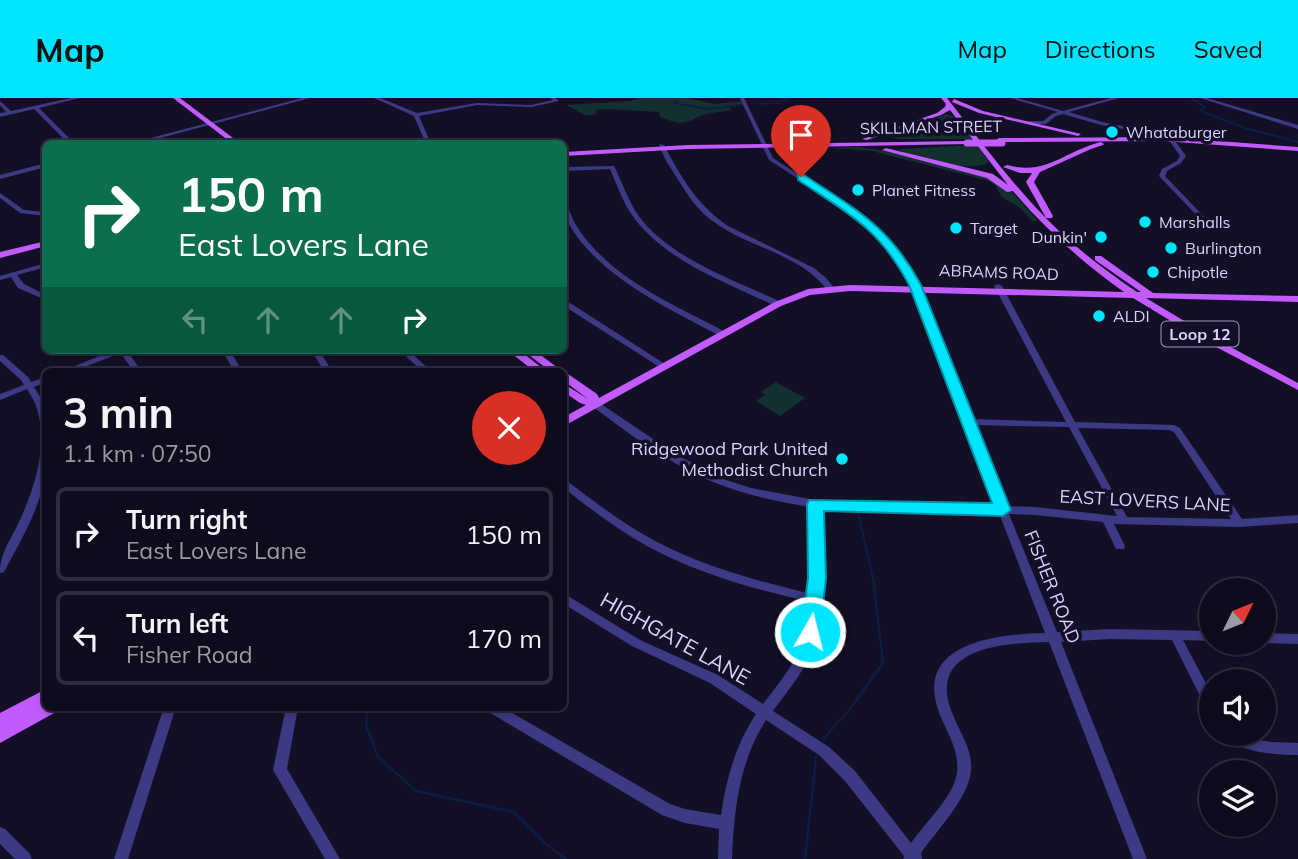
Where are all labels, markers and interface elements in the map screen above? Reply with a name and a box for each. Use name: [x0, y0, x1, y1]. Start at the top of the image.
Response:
text: Map: [35, 29, 105, 70]
text: Map: [957, 34, 1007, 64]
text: Directions: [1045, 34, 1156, 64]
text: Saved: [1194, 34, 1263, 64]
pin: [771, 105, 831, 177]
icon: arrive: [782, 116, 820, 154]
street label: SKILLMAN STREET: [860, 116, 1003, 138]
place label: Whataburger: [1126, 122, 1227, 142]
marker: Whataburger: [1104, 124, 1120, 140]
text: 150 m: [178, 163, 324, 224]
icon: right: [63, 168, 154, 259]
place label: Planet Fitness: [872, 180, 976, 200]
marker: Planet Fitness: [850, 182, 866, 198]
place label: Marshalls: [1159, 212, 1231, 232]
marker: Marshalls: [1137, 214, 1153, 230]
place label: Target: [970, 218, 1018, 238]
marker: Target: [948, 220, 964, 236]
text: East Lovers Lane: [178, 224, 429, 264]
place label: Dunkin': [1031, 227, 1087, 247]
marker: Dunkin': [1093, 229, 1109, 245]
place label: Burlington: [1185, 238, 1262, 258]
marker: Burlington: [1163, 240, 1179, 256]
street label: ABRAMS ROAD: [939, 260, 1059, 284]
place label: Chipotle: [1167, 262, 1228, 282]
marker: Chipotle: [1145, 264, 1161, 280]
icon: left: [176, 301, 214, 339]
icon: ahead: [249, 301, 287, 339]
icon: ahead: [322, 301, 360, 339]
icon: right: [395, 301, 433, 339]
place label: ALDI: [1113, 306, 1150, 326]
marker: ALDI: [1091, 308, 1107, 324]
road number: Loop 12: [1162, 322, 1238, 346]
text: 3 min: [63, 386, 174, 439]
button: close: [472, 391, 546, 465]
place label: Ridgewood Park United Methodist Church: [631, 437, 828, 481]
text: 1.1 km · 07:50: [63, 439, 212, 468]
marker: Ridgewood Park United Methodist Church: [834, 451, 850, 467]
street label: EAST LOVERS LANE: [1059, 485, 1231, 516]
text: Turn right: [126, 503, 247, 536]
icon: right: [67, 515, 105, 553]
text: 150 m: [466, 518, 542, 551]
street label: FISHER ROAD: [1019, 527, 1086, 647]
text: East Lovers Lane: [126, 536, 306, 565]
north arrow: [1199, 578, 1276, 654]
map controls: [1199, 578, 1276, 837]
street label: HIGHGATE LANE: [596, 586, 755, 690]
position arrow: [773, 595, 847, 669]
text: Turn left: [126, 607, 228, 640]
icon: left: [67, 619, 105, 657]
text: 170 m: [466, 622, 542, 655]
text: Fisher Road: [126, 640, 253, 669]
button: sound: [1199, 669, 1276, 746]
button: layers: [1199, 760, 1276, 837]

